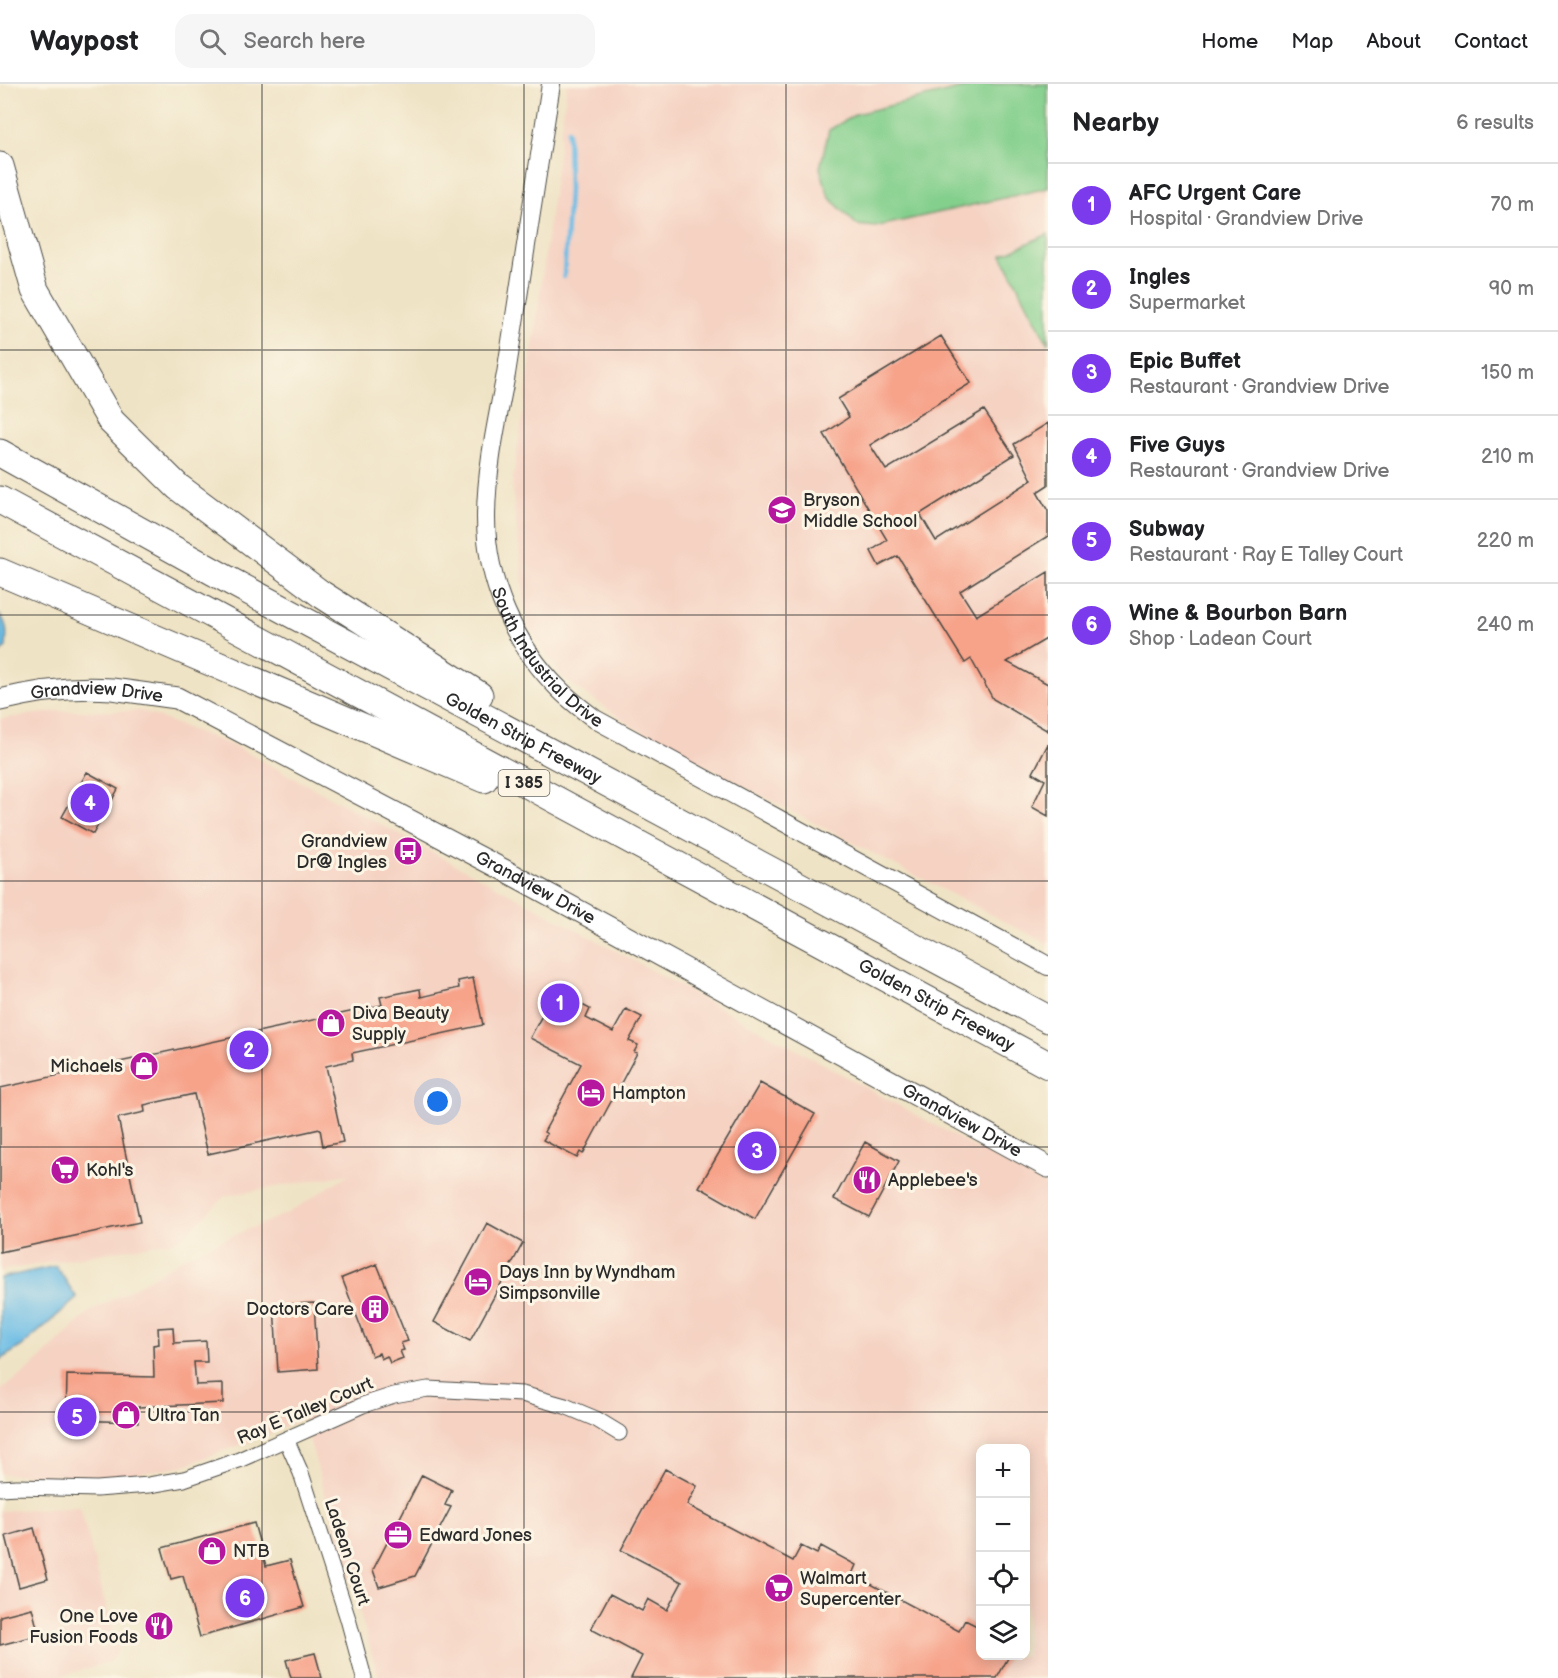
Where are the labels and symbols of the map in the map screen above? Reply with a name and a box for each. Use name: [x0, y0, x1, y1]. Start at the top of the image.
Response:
place label: Bryson Middle School: [803, 490, 917, 532]
school or university icon: Bryson Middle School: [766, 494, 798, 526]
street label: South Industrial Drive: [487, 584, 607, 732]
street label: Grandview Drive: [29, 678, 165, 707]
street label: Golden Strip Freeway: [442, 688, 606, 789]
road number: I 385: [498, 770, 550, 796]
pin: 4: [70, 780, 110, 826]
place label: Grandview Dr@ Ingles: [296, 831, 387, 873]
bus stop icon: Grandview Dr@ Ingles: [392, 835, 424, 867]
street label: Grandview Drive: [472, 846, 599, 928]
street label: Golden Strip Freeway: [855, 954, 1019, 1056]
pin: 1: [540, 980, 580, 1026]
place label: Diva Beauty Supply: [352, 1003, 450, 1045]
shop icon: Diva Beauty Supply: [315, 1007, 347, 1039]
pin: 2: [230, 1028, 268, 1072]
shop icon: Michaels: [128, 1050, 160, 1082]
place label: Michaels: [50, 1056, 123, 1077]
hotel icon: Hampton: [575, 1077, 607, 1109]
street label: Grandview Drive: [899, 1079, 1026, 1161]
place label: Hampton: [612, 1083, 686, 1104]
your location: [423, 1087, 452, 1116]
pin: 3: [738, 1128, 777, 1174]
supermarket icon: Kohl's: [49, 1154, 81, 1186]
place label: Kohl's: [86, 1160, 133, 1181]
restaurant icon: Applebee's: [851, 1164, 883, 1196]
place label: Applebee's: [888, 1170, 978, 1191]
place label: Days Inn by Wyndham Simpsonville: [499, 1262, 675, 1304]
hotel icon: Days Inn by Wyndham Simpsonville: [462, 1266, 494, 1298]
building icon: Doctors Care: [359, 1293, 391, 1325]
place label: Doctors Care: [246, 1299, 354, 1320]
street label: Ray E Talley Court: [234, 1373, 376, 1449]
pin: 5: [58, 1394, 97, 1440]
shop icon: Ultra Tan: [110, 1399, 142, 1431]
place label: Ultra Tan: [147, 1405, 220, 1426]
street label: Ladean Court: [320, 1496, 374, 1609]
office icon: Edward Jones: [382, 1519, 414, 1551]
place label: Edward Jones: [419, 1525, 532, 1546]
shop icon: NTB: [196, 1535, 228, 1567]
place label: NTB: [233, 1541, 270, 1562]
place label: Walmart Supercenter: [800, 1568, 901, 1610]
supermarket icon: Walmart Supercenter: [763, 1572, 795, 1604]
pin: 6: [226, 1576, 264, 1621]
place label: One Love Fusion Foods: [29, 1606, 138, 1648]
restaurant icon: One Love Fusion Foods: [143, 1610, 175, 1642]

